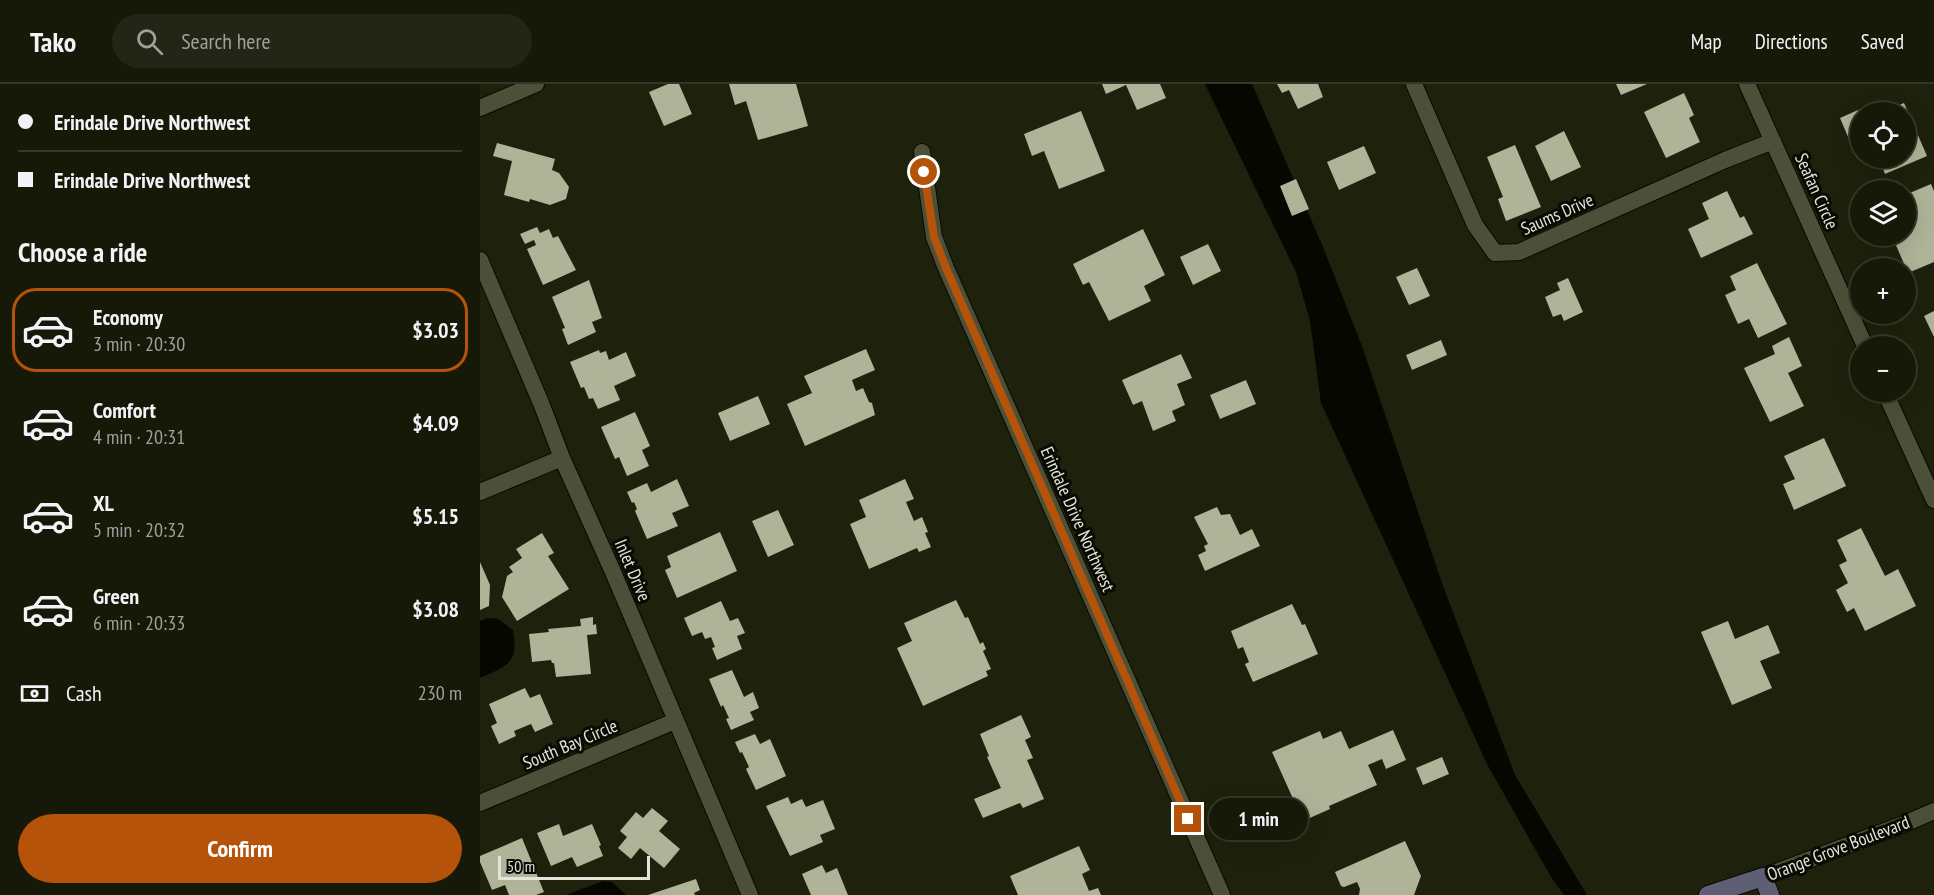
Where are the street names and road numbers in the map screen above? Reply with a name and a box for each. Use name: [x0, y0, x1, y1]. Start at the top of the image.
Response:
street label: Seafan Circle: [1790, 149, 1844, 233]
street label: Saums Drive: [1517, 188, 1597, 240]
street label: Erindale Drive Northwest: [1036, 443, 1120, 595]
street label: Inlet Drive: [610, 535, 656, 605]
street label: South Bay Circle: [519, 714, 621, 774]
street label: Orange Grove Boulevard: [1763, 810, 1913, 886]

